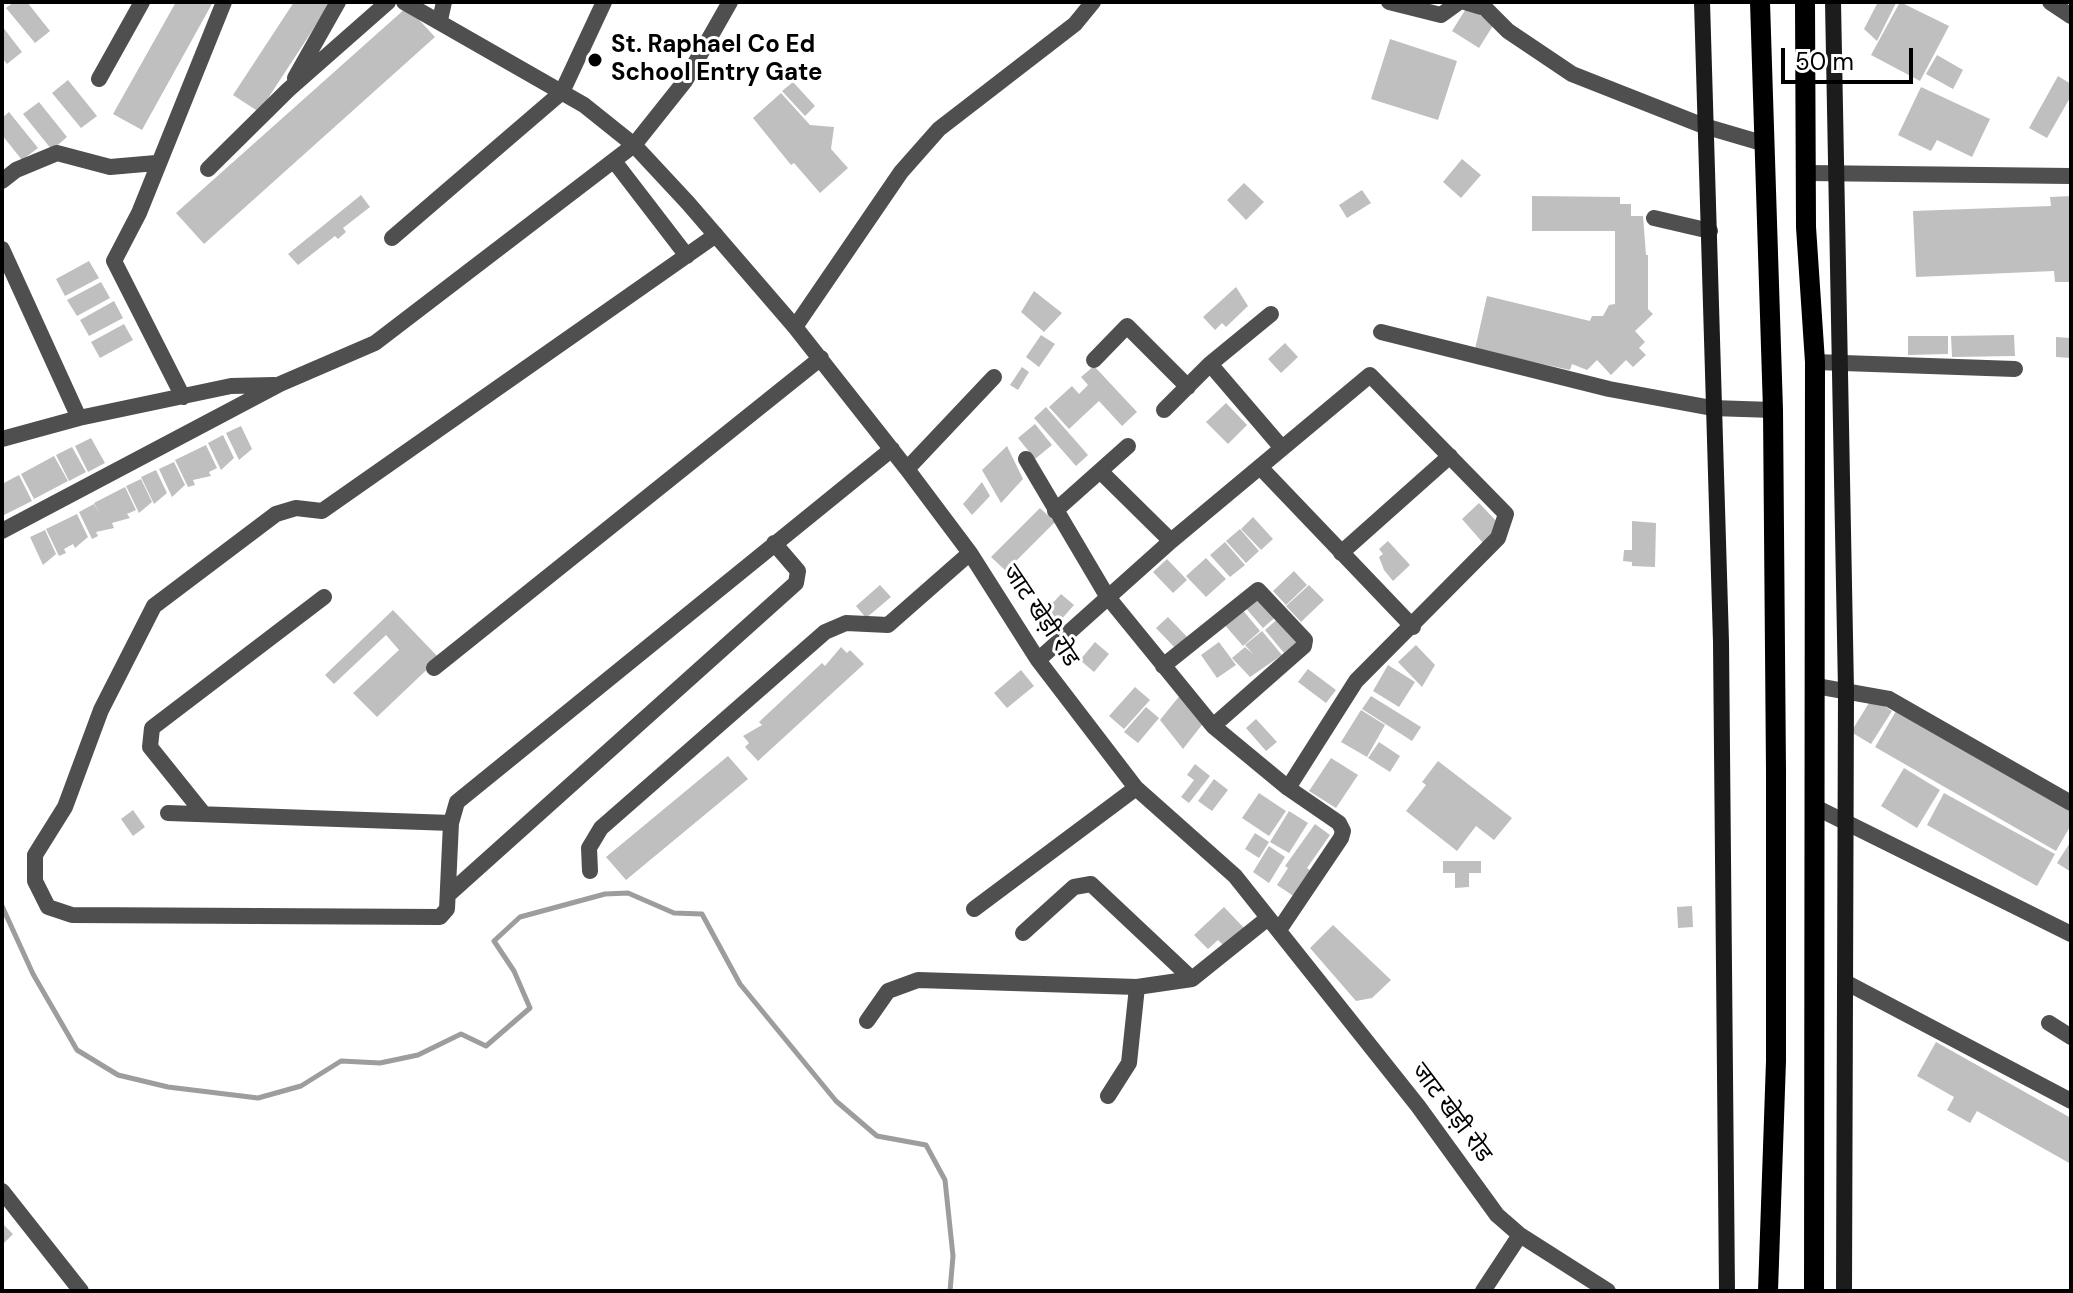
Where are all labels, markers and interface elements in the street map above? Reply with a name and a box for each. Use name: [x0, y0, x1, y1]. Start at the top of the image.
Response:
place label: St. Raphael Co Ed School Entry Gate: [611, 32, 822, 88]
scale bar: [1785, 32, 1917, 82]
text: 50 m: [1795, 46, 1854, 77]
marker: St. Raphael Co Ed School Entry Gate: [586, 51, 604, 69]
street label: जाट खेड़ी रोड: [996, 560, 1084, 672]
street label: जाट खेड़ी रोड: [1404, 1058, 1498, 1168]

